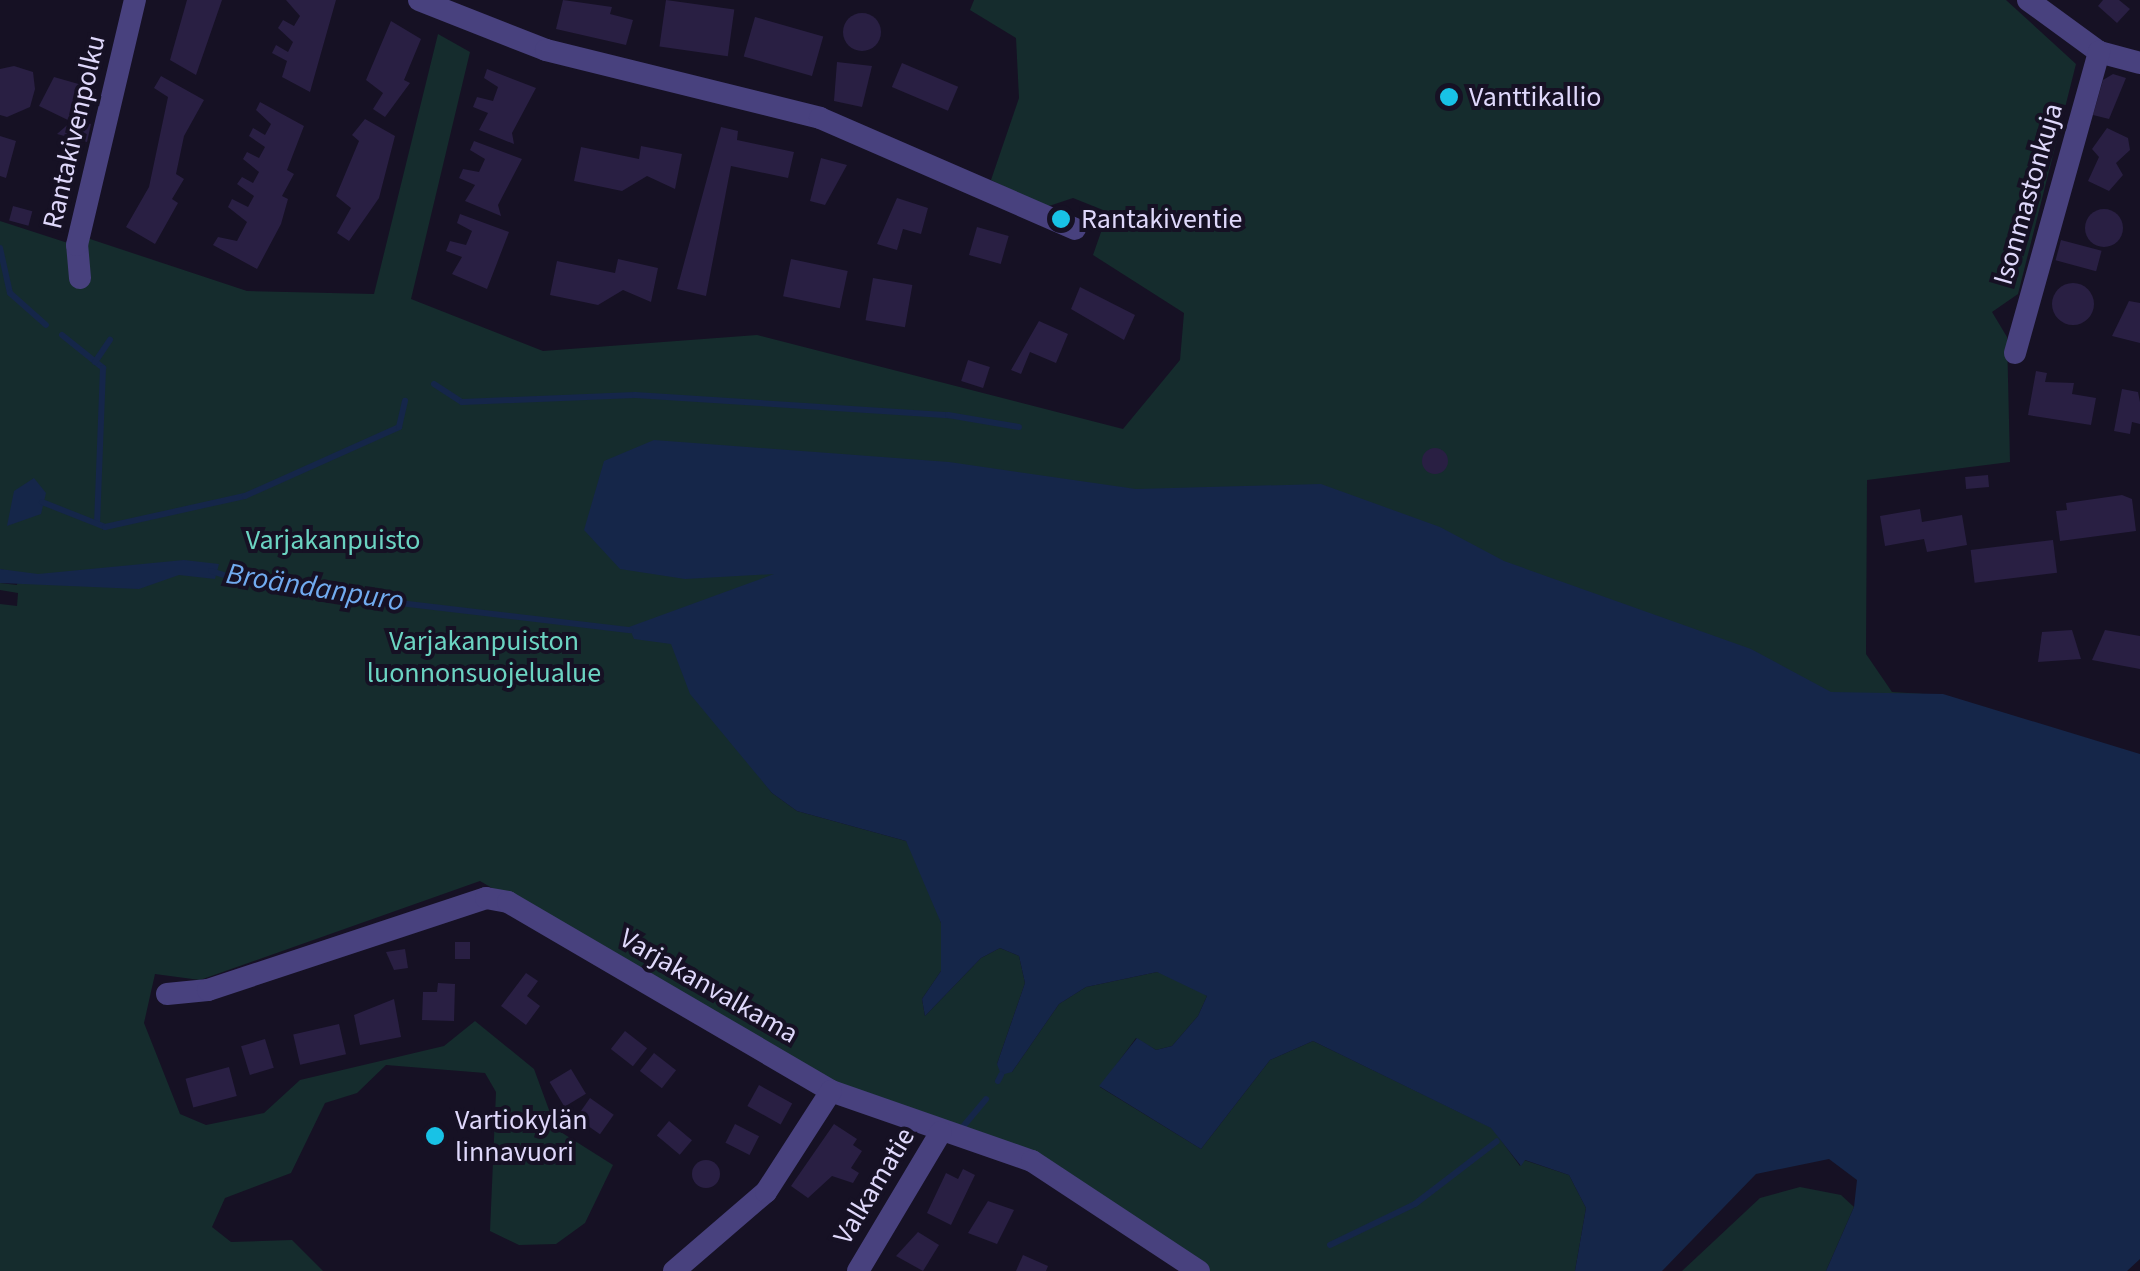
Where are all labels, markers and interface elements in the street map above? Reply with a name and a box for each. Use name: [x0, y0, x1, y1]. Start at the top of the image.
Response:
street label: Rantakivenpolku: [35, 32, 113, 232]
place label: Vanttikallio: [1469, 80, 1602, 114]
marker: Vanttikallio: [1438, 86, 1460, 108]
street label: Isonmastonkuja: [1986, 99, 2070, 289]
place label: Rantakiventie: [1081, 202, 1242, 236]
marker: Rantakiventie: [1050, 208, 1072, 230]
park label: Varjakanpuisto: [246, 523, 420, 557]
water label: Broändanpuro: [224, 556, 406, 620]
park label: Varjakanpuiston luonnonsuojelualue: [367, 624, 601, 690]
street label: Varjakanvalkama: [614, 921, 804, 1051]
place label: Vartiokylän linnavuori: [455, 1103, 588, 1169]
street label: Valkamatie: [826, 1122, 922, 1250]
marker: Vartiokylän linnavuori: [424, 1125, 446, 1147]

